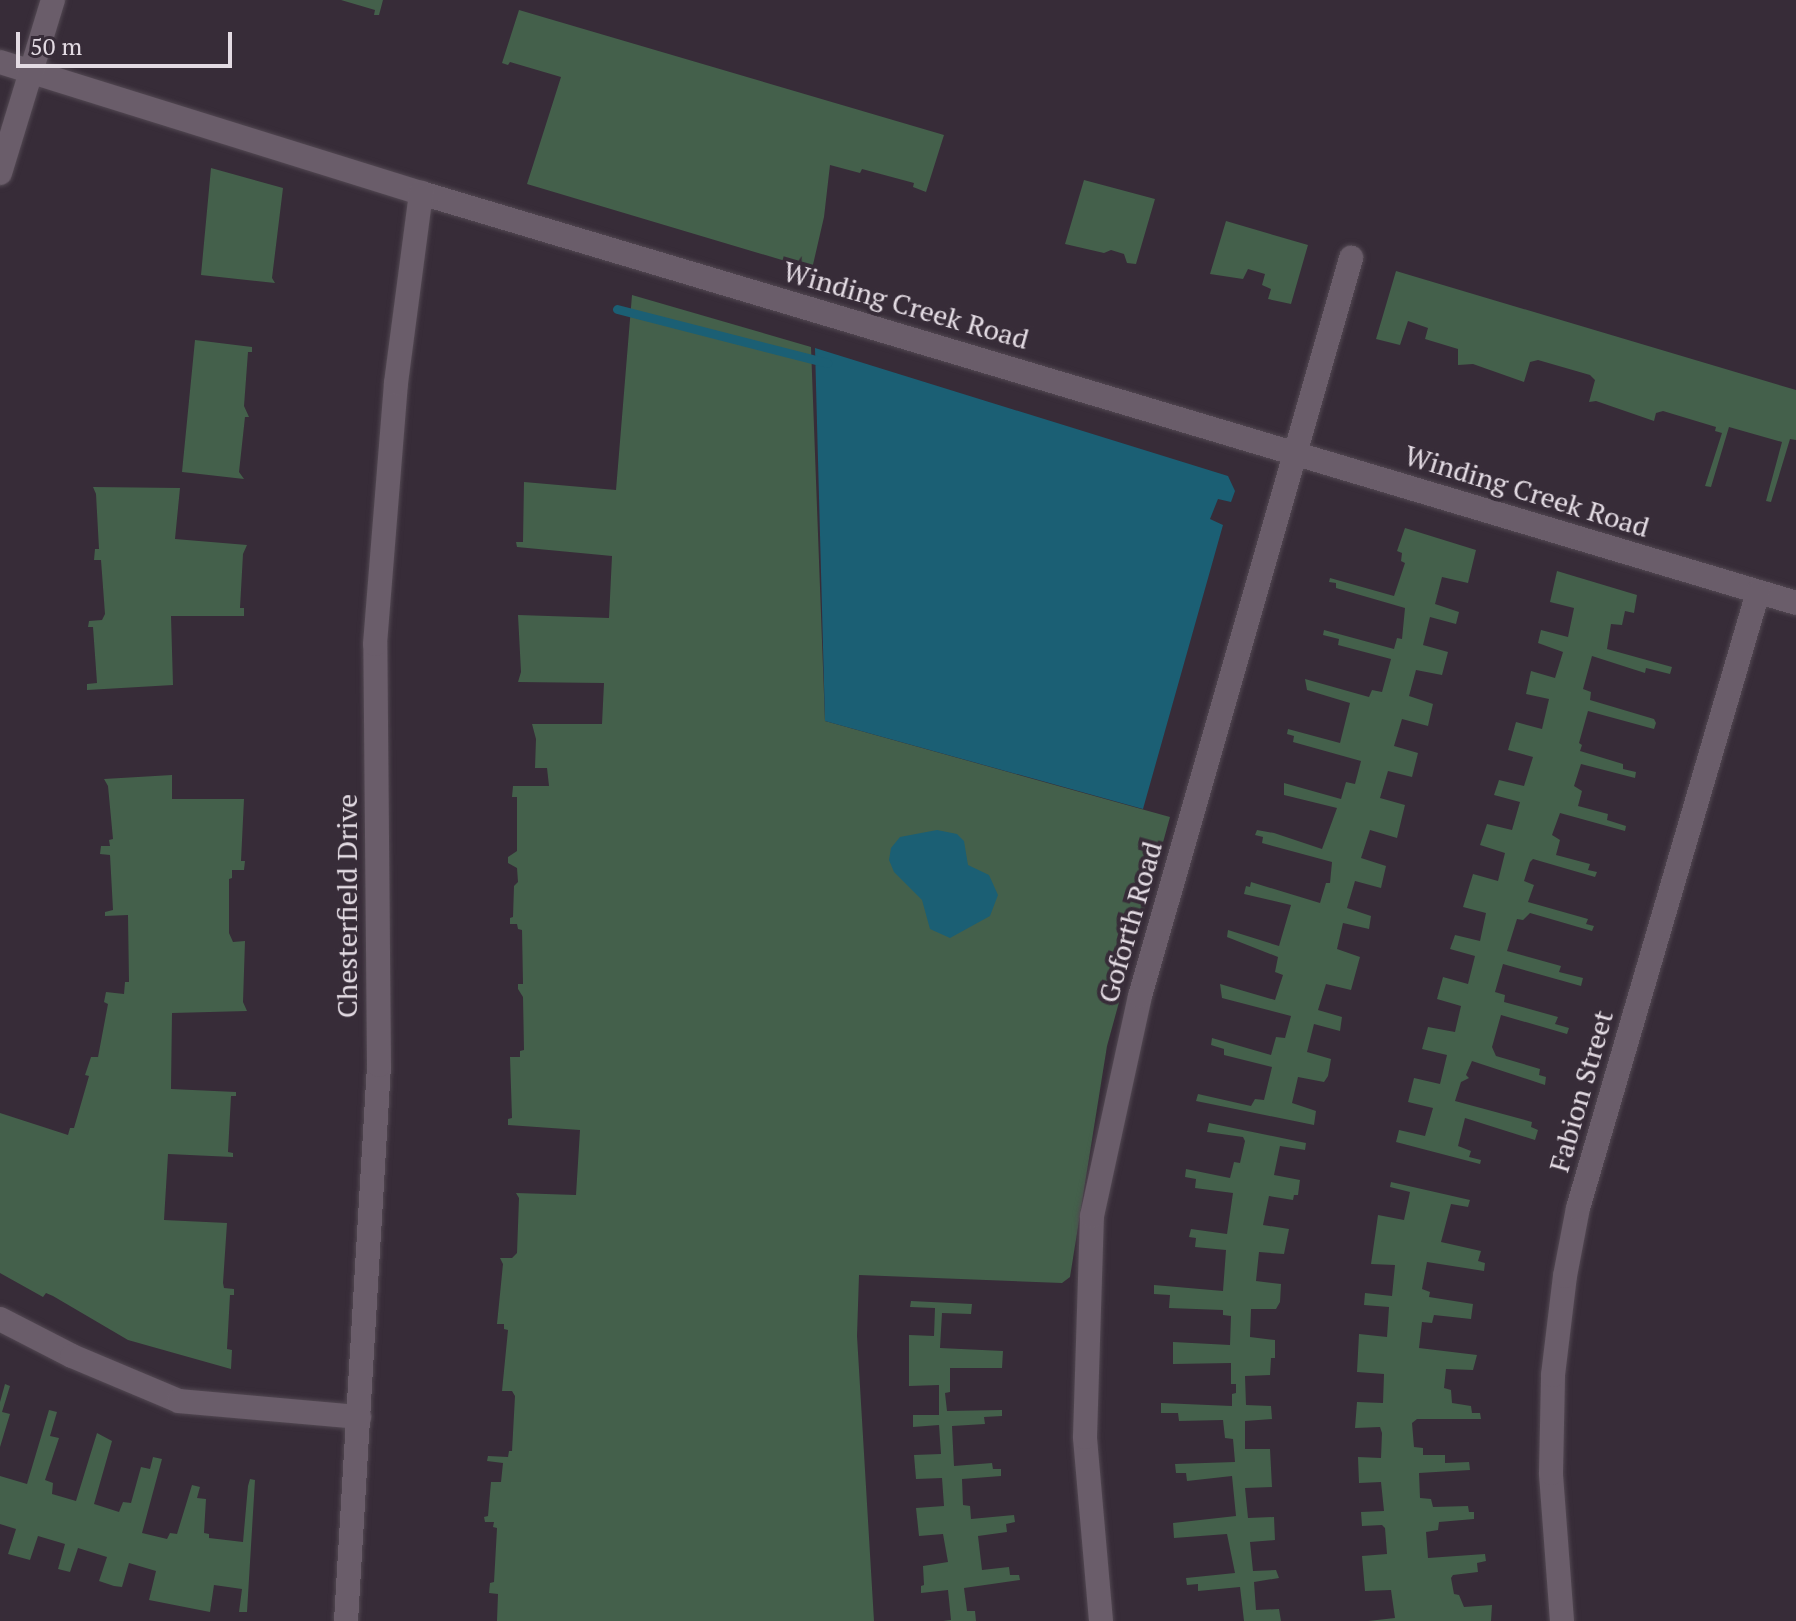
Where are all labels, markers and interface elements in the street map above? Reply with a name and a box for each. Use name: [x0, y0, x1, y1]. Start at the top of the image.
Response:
scale bar: [20, 16, 236, 66]
text: 50 m: [30, 30, 82, 62]
street label: Winding Creek Road: [779, 254, 1033, 356]
street label: Winding Creek Road: [1401, 438, 1653, 544]
street label: Chesterfield Drive: [330, 794, 364, 1018]
street label: Goforth Road: [1091, 838, 1169, 1006]
street label: Fabion Street: [1542, 1006, 1620, 1176]

